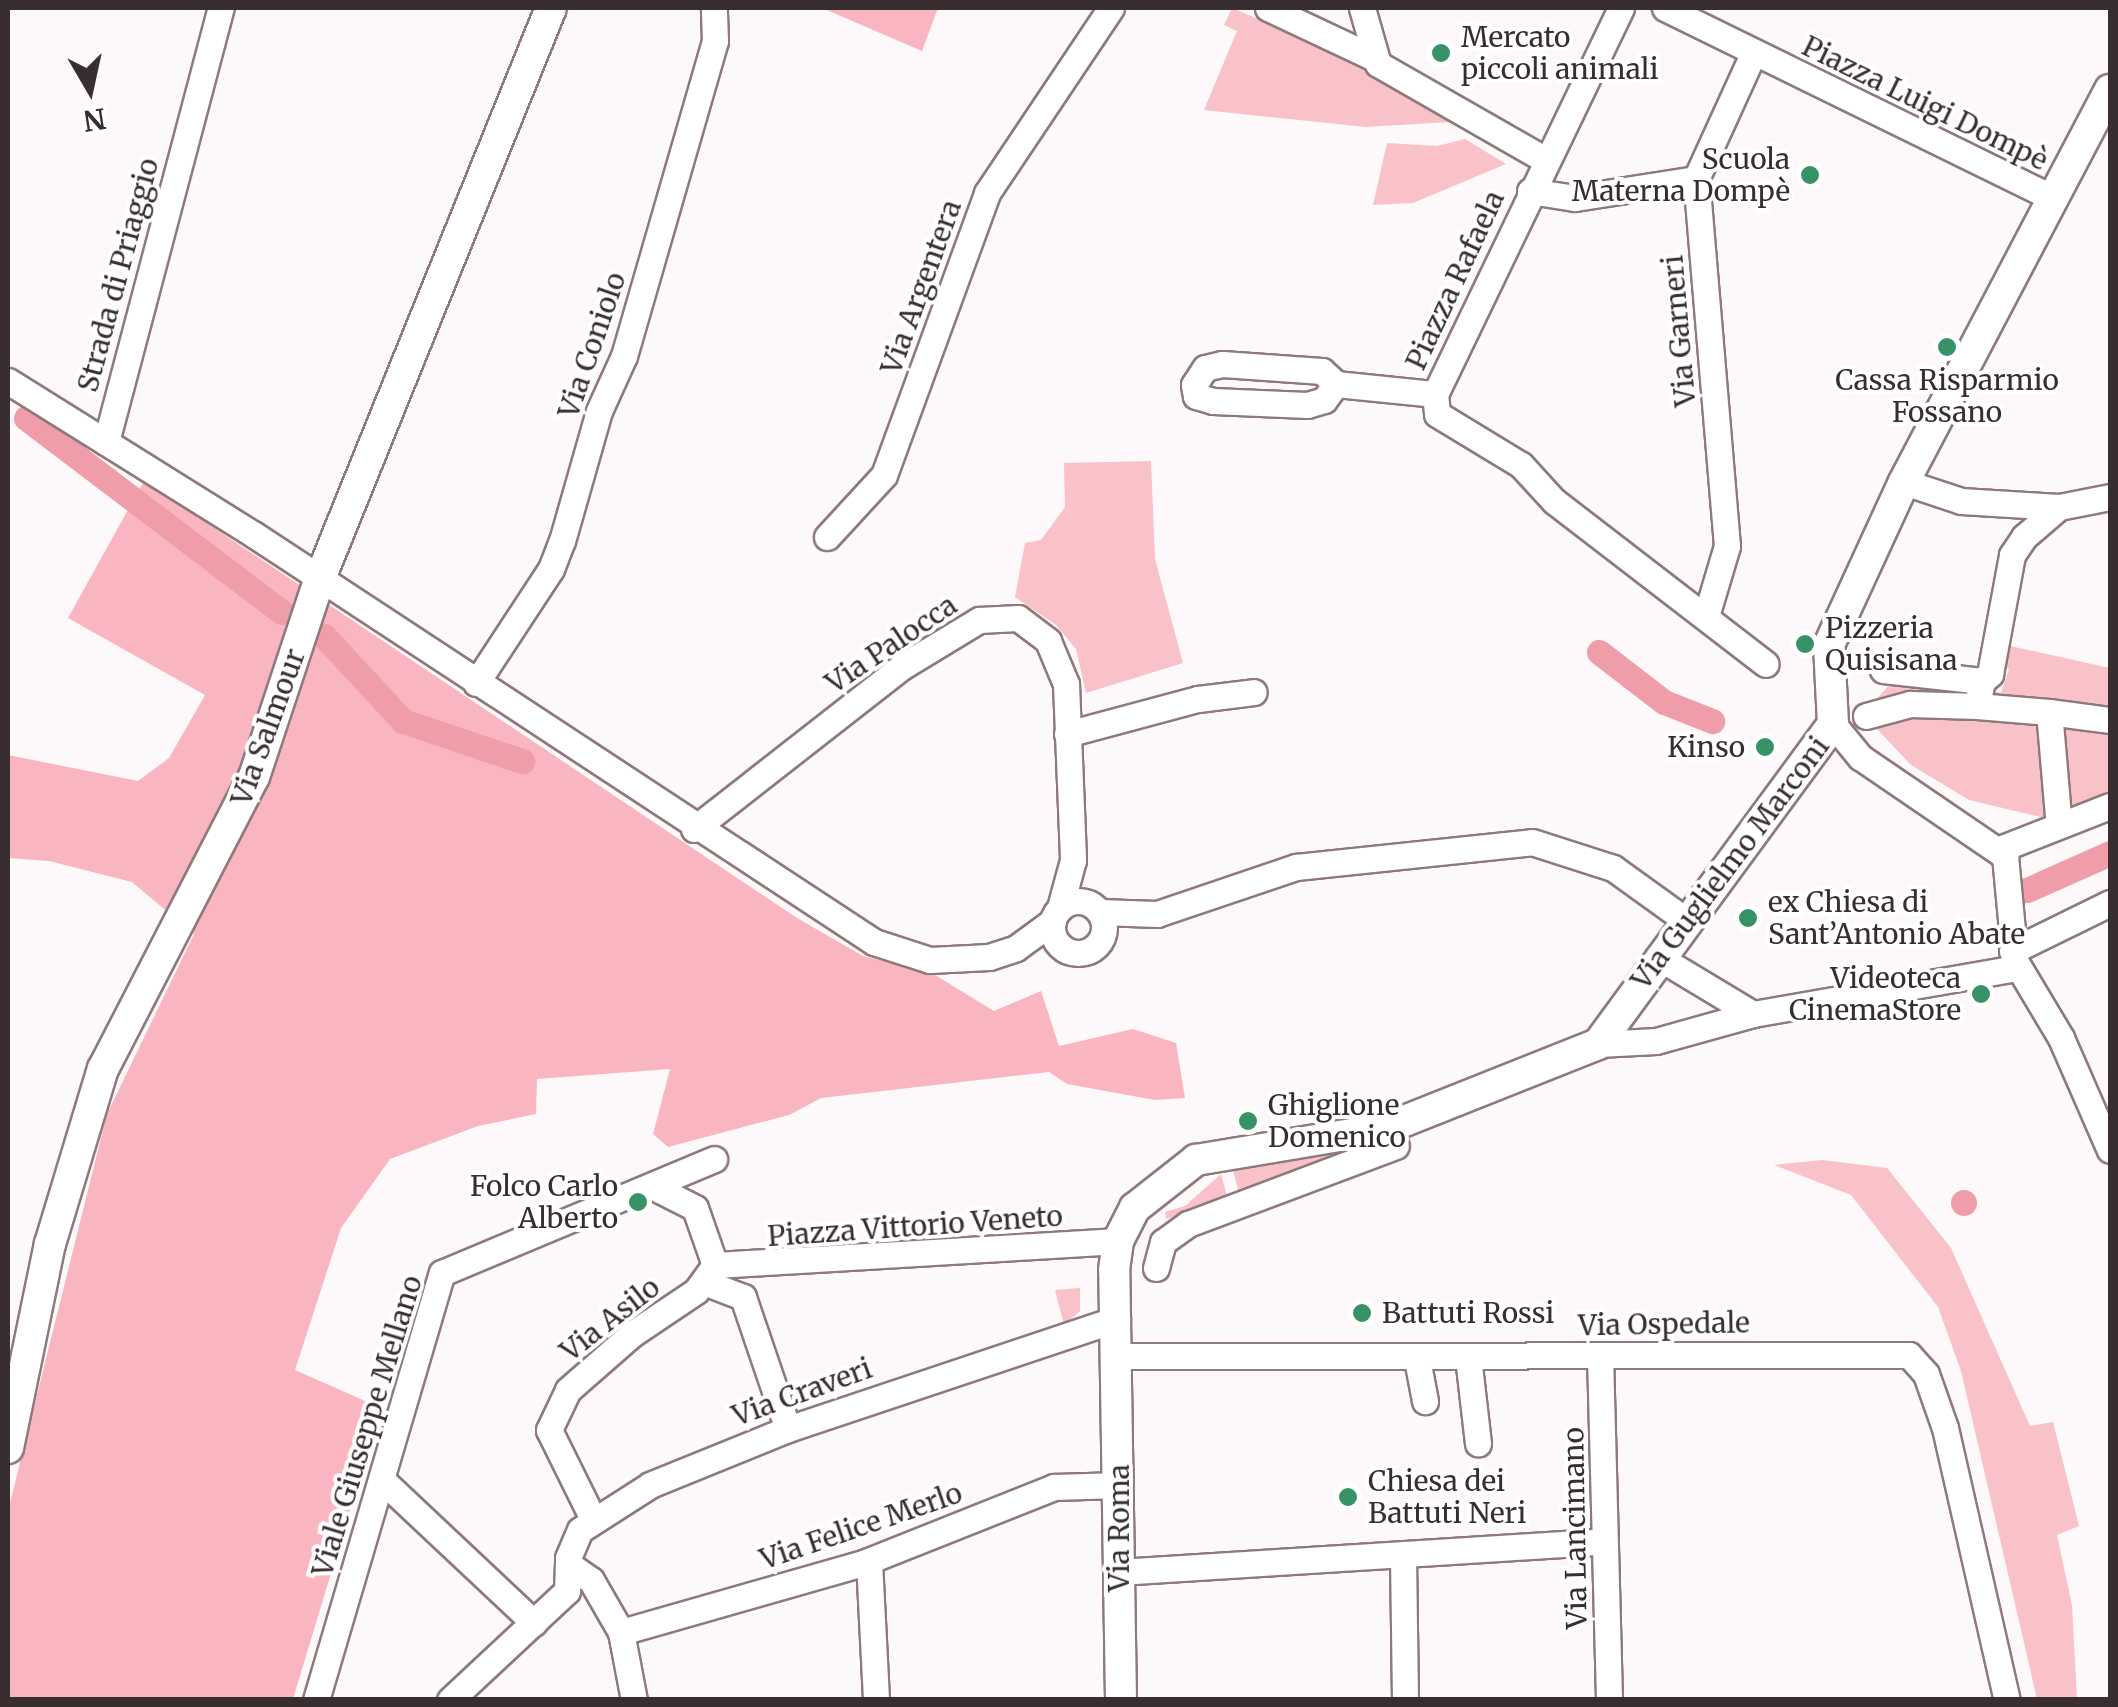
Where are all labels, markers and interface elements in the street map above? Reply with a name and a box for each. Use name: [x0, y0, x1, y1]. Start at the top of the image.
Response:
place label: Mercato piccoli animali: [1461, 20, 1659, 86]
street label: Piazza Luigi Dompè: [1797, 29, 2053, 177]
north arrow: [40, 40, 140, 140]
marker: Mercato piccoli animali: [1430, 42, 1452, 64]
text: N: [81, 100, 108, 139]
place label: Scuola Materna Dompè: [1572, 142, 1790, 208]
street label: Strada di Priaggio: [71, 155, 165, 395]
marker: Scuola Materna Dompè: [1799, 164, 1821, 186]
street label: Piazza Rafaela: [1399, 185, 1511, 375]
street label: Via Argentera: [874, 195, 968, 379]
street label: Via Garneri: [1656, 254, 1702, 408]
street label: Via Coniolo: [551, 268, 633, 422]
marker: Cassa Risparmio Fossano: [1936, 336, 1958, 358]
place label: Cassa Risparmio Fossano: [1835, 363, 2059, 429]
street label: Via Palocca: [819, 588, 963, 700]
place label: Pizzeria Quisisana: [1825, 611, 1958, 677]
marker: Pizzeria Quisisana: [1794, 633, 1816, 655]
street label: Via Salmour: [224, 644, 312, 810]
street label: Via Guglielmo Marconi: [1624, 730, 1836, 996]
place label: Kinso: [1667, 730, 1745, 764]
marker: Kinso: [1754, 736, 1776, 758]
place label: ex Chiesa di Sant’Antonio Abate: [1768, 885, 2025, 951]
marker: ex Chiesa di Sant’Antonio Abate: [1737, 907, 1759, 929]
place label: Videoteca CinemaStore: [1789, 961, 1961, 1027]
marker: Videoteca CinemaStore: [1970, 983, 1992, 1005]
place label: Ghiglione Domenico: [1268, 1088, 1406, 1154]
marker: Ghiglione Domenico: [1237, 1110, 1259, 1132]
place label: Folco Carlo Alberto: [470, 1169, 618, 1235]
marker: Folco Carlo Alberto: [627, 1191, 649, 1213]
street label: Piazza Vittorio Veneto: [766, 1199, 1064, 1253]
street label: Via Asilo: [554, 1270, 666, 1368]
street label: Viale Giuseppe Mellano: [305, 1271, 429, 1581]
place label: Battuti Rossi: [1382, 1296, 1554, 1330]
marker: Battuti Rossi: [1351, 1302, 1373, 1324]
street label: Via Ospedale: [1578, 1306, 1750, 1342]
street label: Via Craveri: [728, 1351, 876, 1433]
street label: Via Lancimano: [1556, 1427, 1594, 1629]
street label: Via Roma: [1102, 1464, 1136, 1592]
place label: Chiesa dei Battuti Neri: [1368, 1464, 1526, 1530]
street label: Via Felice Merlo: [756, 1476, 966, 1576]
marker: Chiesa dei Battuti Neri: [1337, 1486, 1359, 1508]

